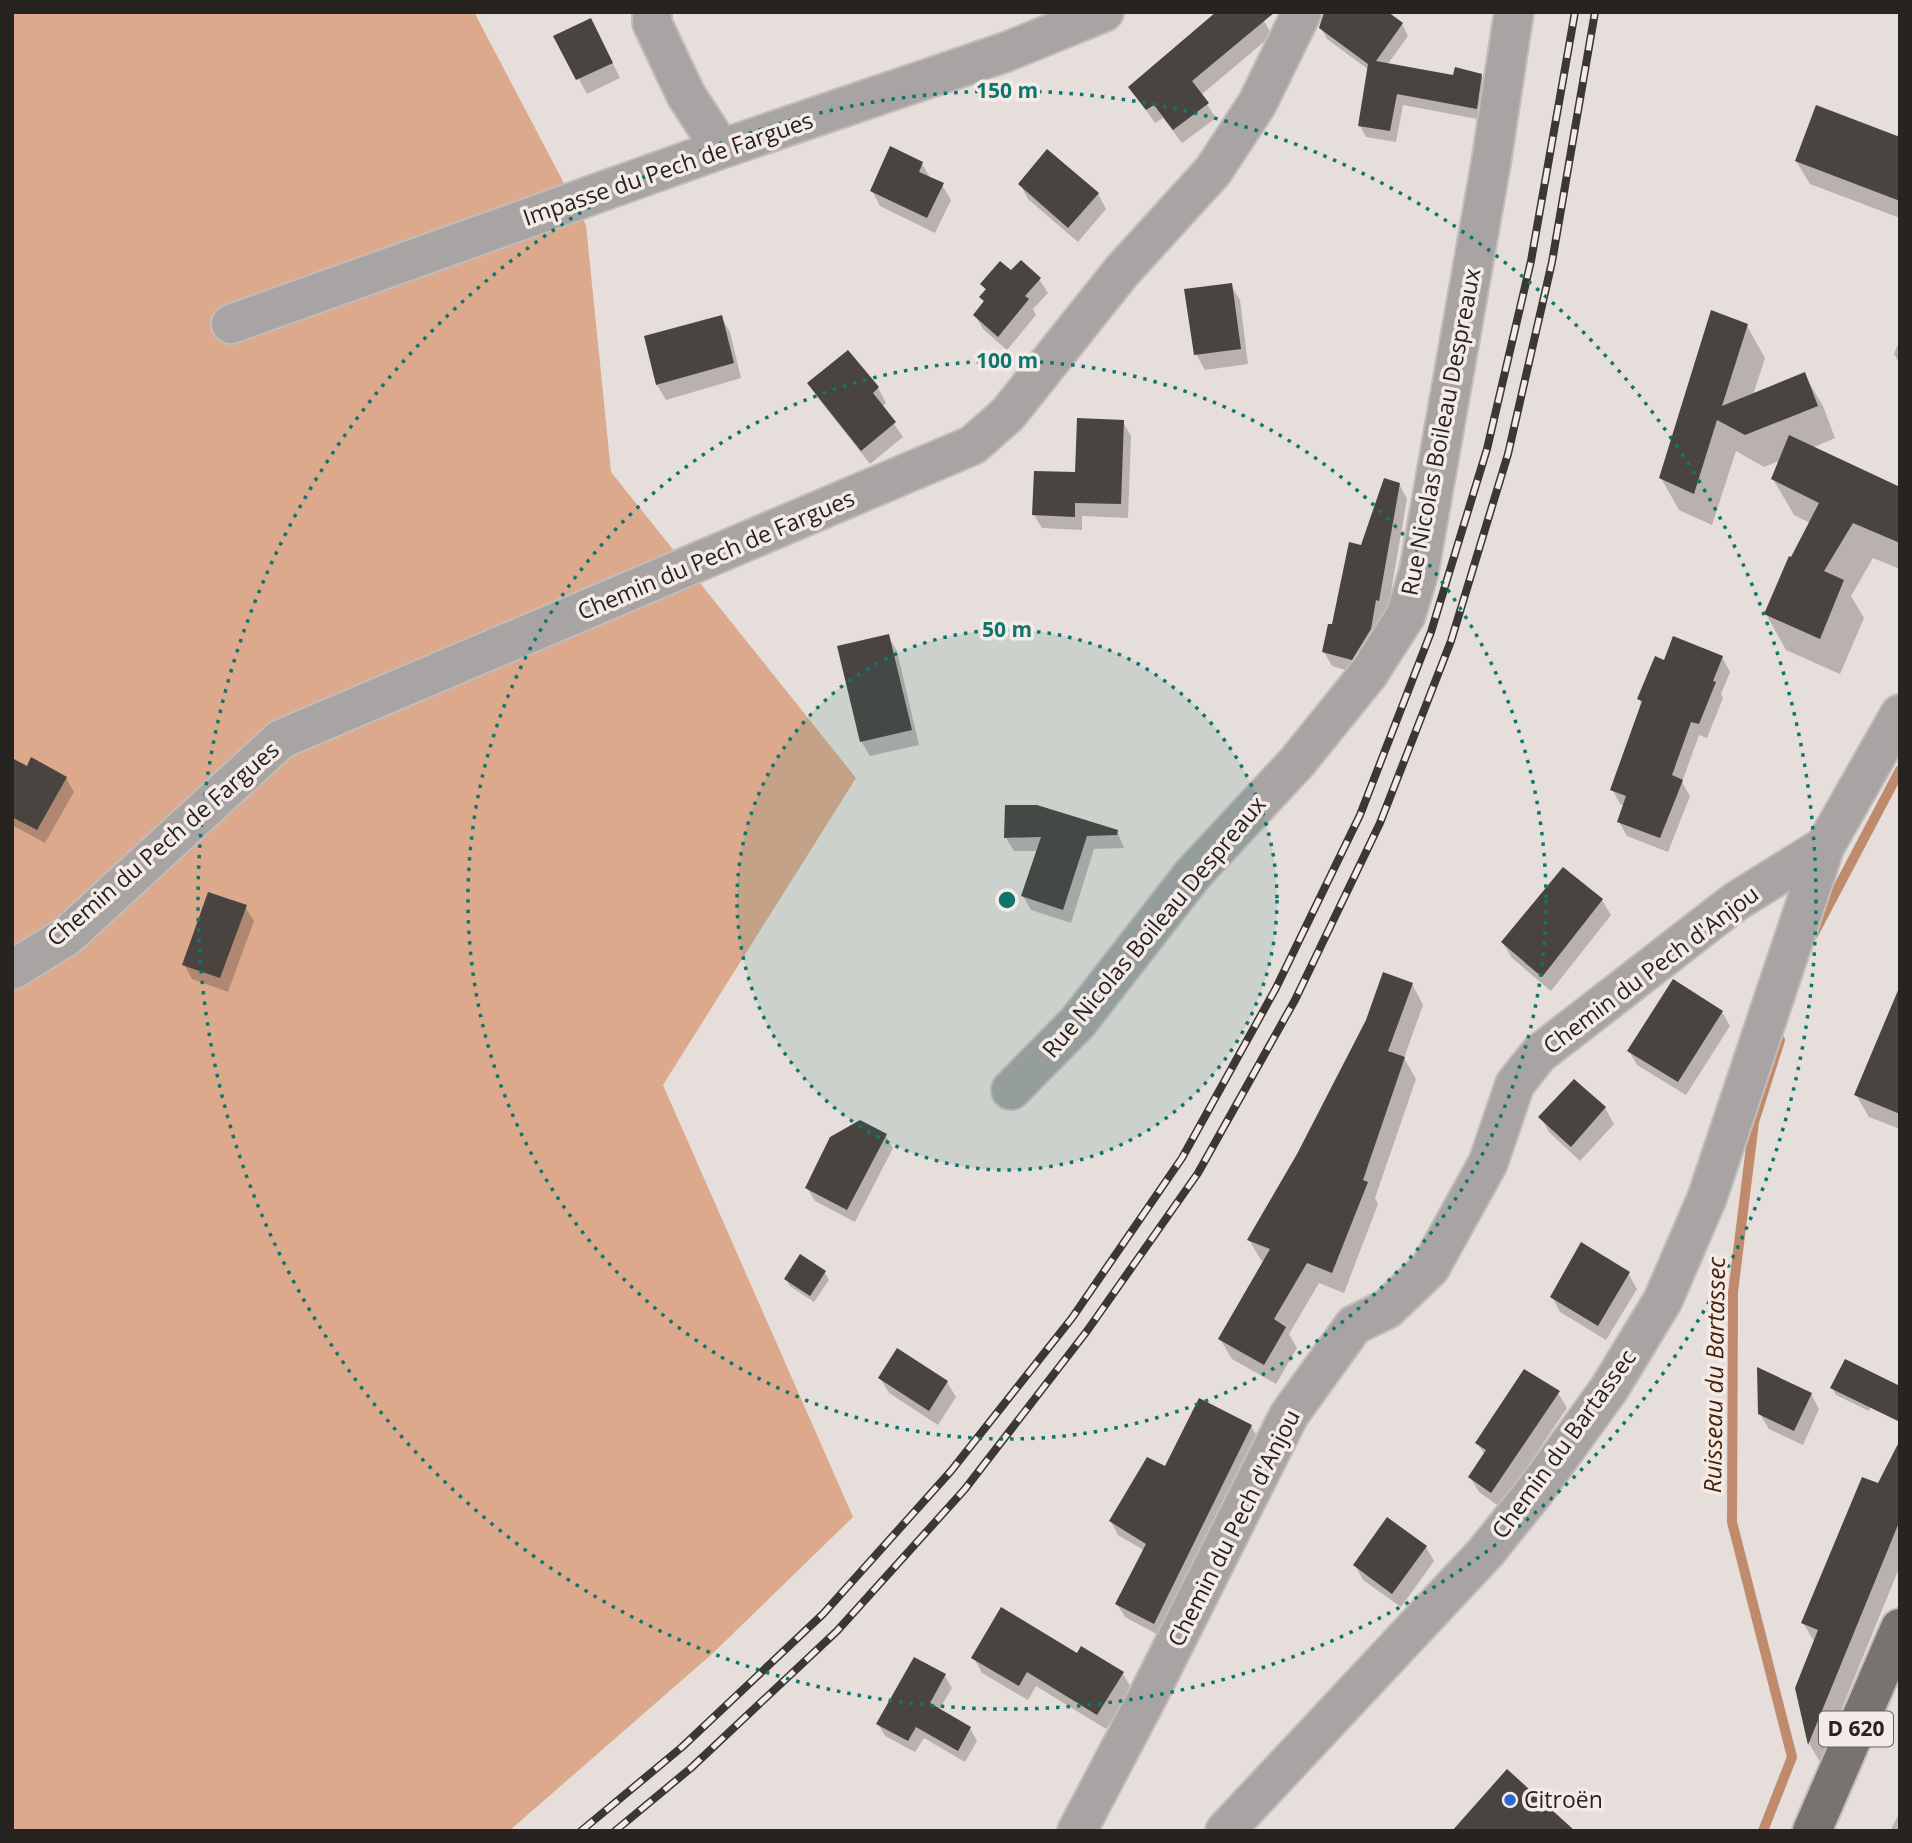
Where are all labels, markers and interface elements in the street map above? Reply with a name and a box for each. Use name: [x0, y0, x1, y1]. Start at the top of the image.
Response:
text: 150 m: [976, 76, 1038, 104]
street label: Impasse du Pech de Fargues: [518, 103, 817, 233]
street label: Rue Nicolas Boileau Despreaux: [1393, 265, 1487, 598]
text: 100 m: [976, 346, 1038, 374]
street label: Chemin du Pech de Fargues: [572, 481, 859, 627]
text: 50 m: [982, 615, 1032, 643]
street label: Chemin du Pech de Fargues: [39, 733, 285, 953]
street label: Rue Nicolas Boileau Despreaux: [1034, 789, 1272, 1064]
street label: Chemin du Pech d'Anjou: [1536, 878, 1765, 1061]
centre of rings: [995, 888, 1019, 912]
water label: Ruisseau du Bartassec: [1695, 1255, 1732, 1493]
street label: Chemin du Bartassec: [1484, 1342, 1643, 1545]
street label: Chemin du Pech d'Anjou: [1159, 1403, 1307, 1652]
road number: D 620: [1819, 1712, 1893, 1746]
place label: Citroën: [1524, 1783, 1603, 1815]
marker: Citroën: [1502, 1792, 1518, 1808]

